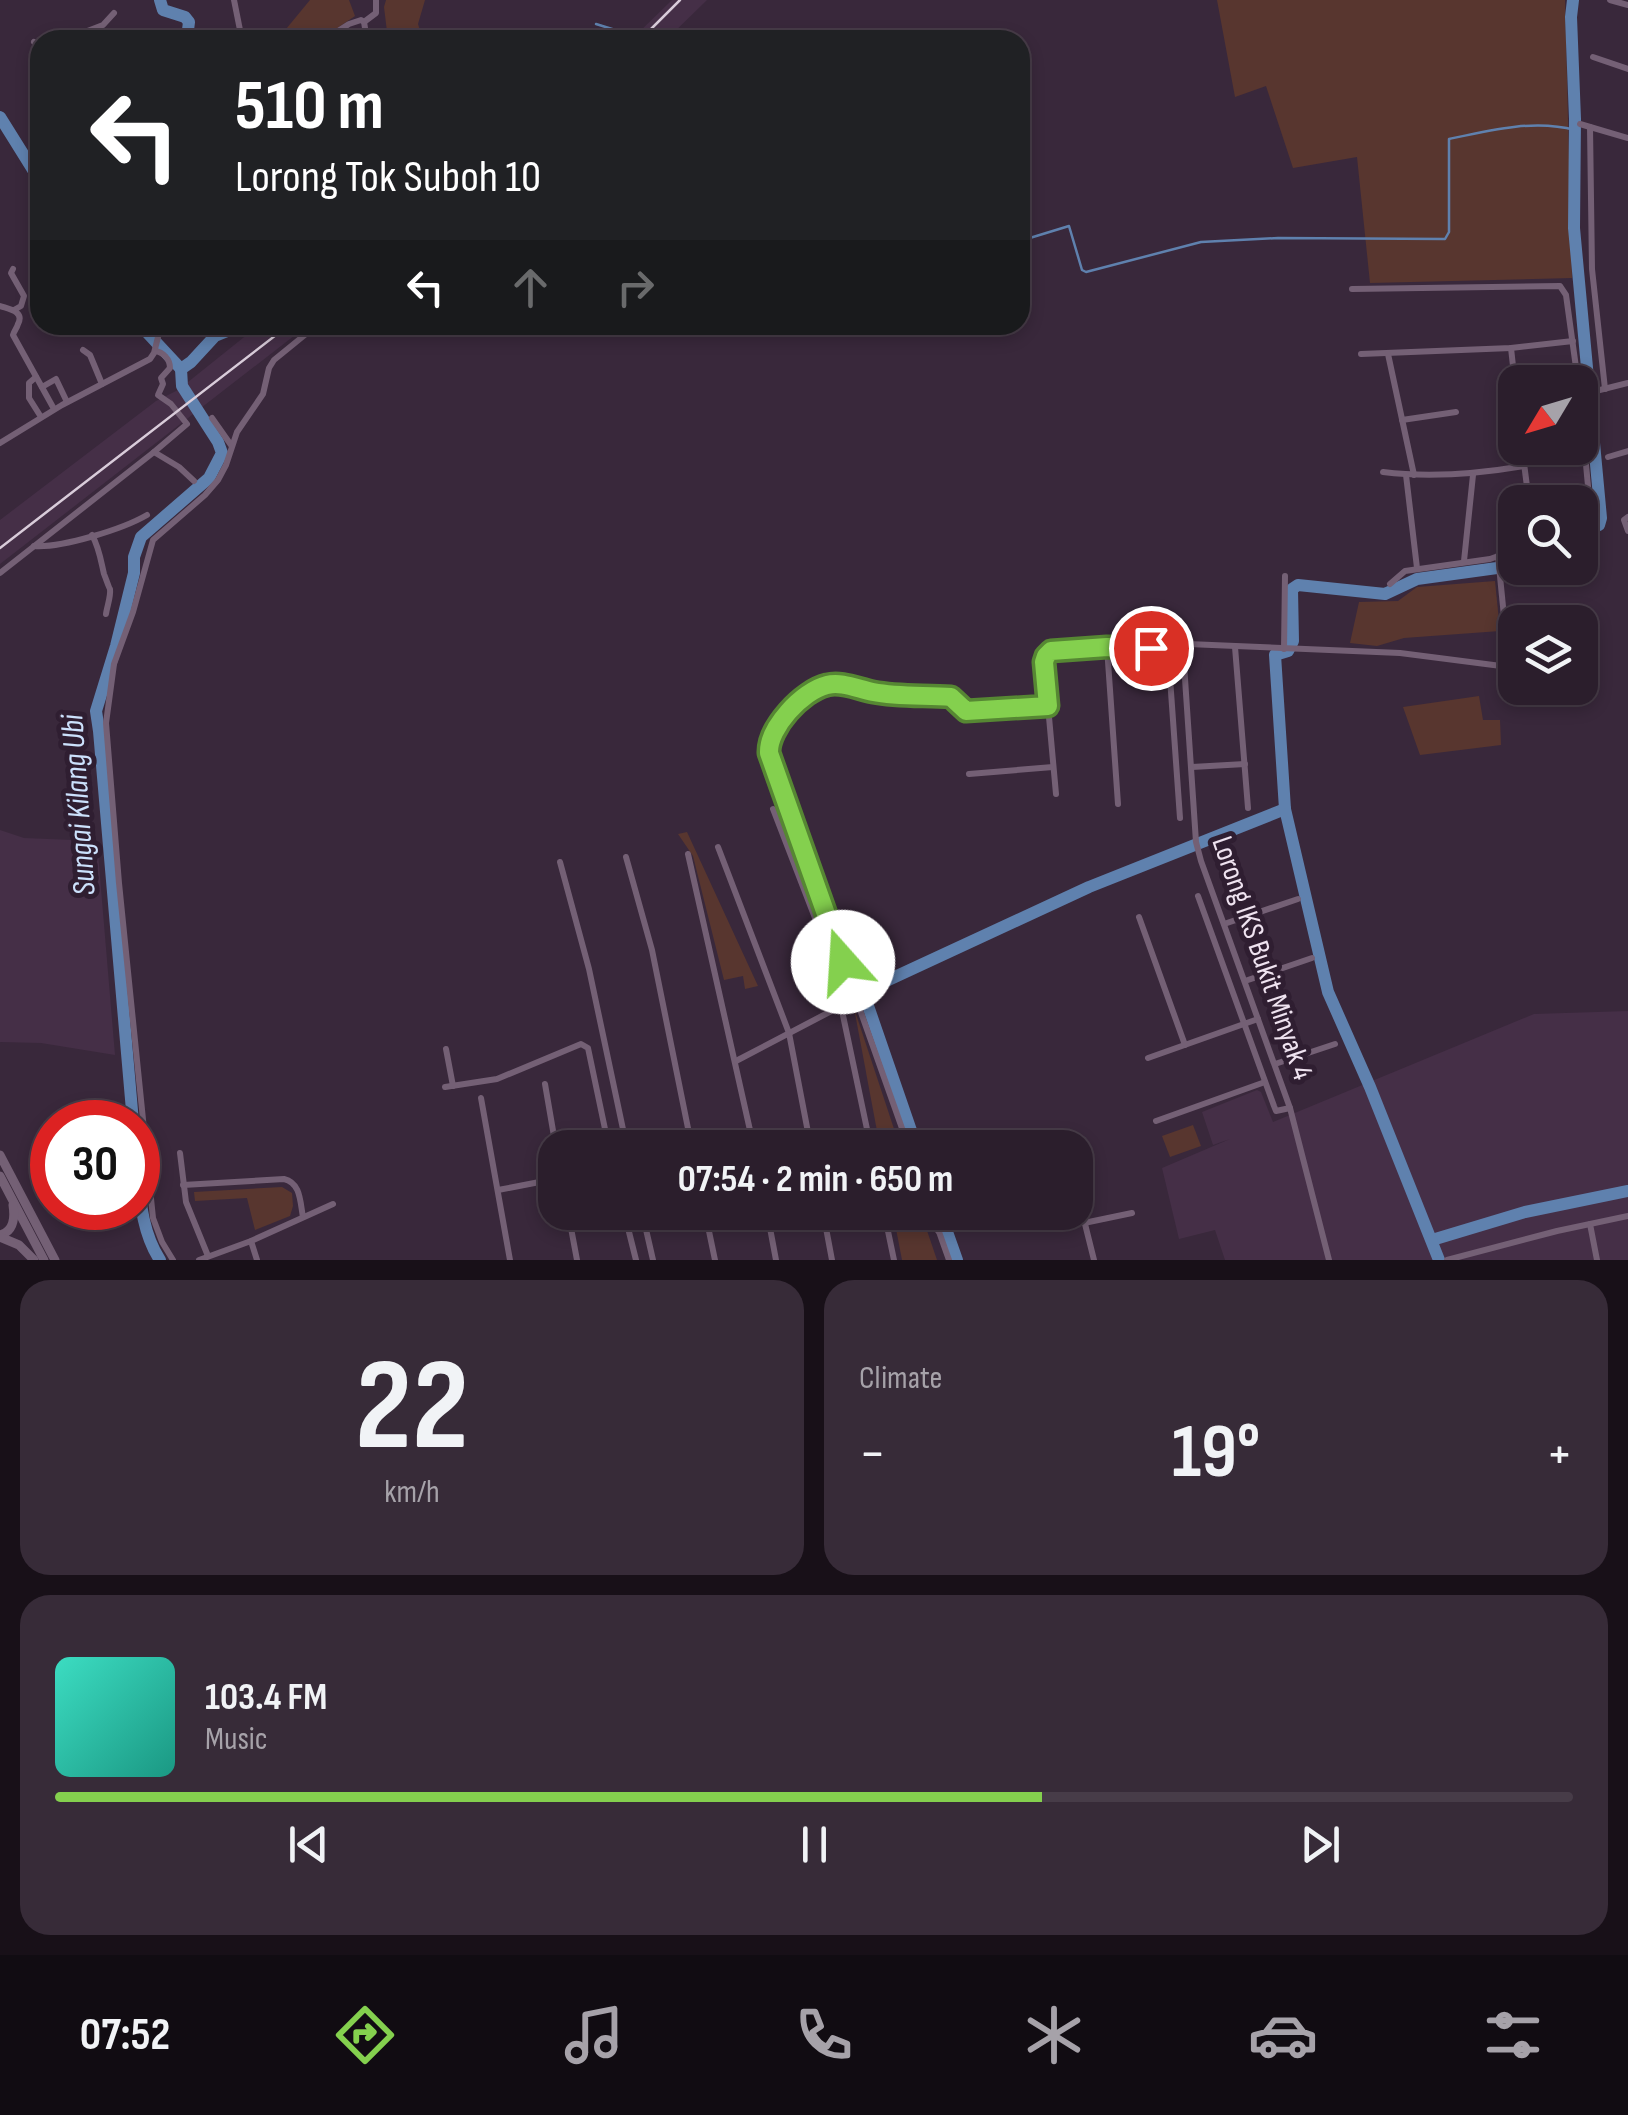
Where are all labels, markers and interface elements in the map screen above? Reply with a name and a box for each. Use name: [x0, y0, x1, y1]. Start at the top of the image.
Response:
text: 510 m: [235, 65, 384, 149]
icon: left: [70, 70, 200, 200]
text: Lorong Tok Suboh 10: [235, 150, 541, 205]
icon: left: [398, 260, 453, 315]
icon: ahead: [503, 260, 558, 315]
icon: right: [608, 260, 663, 315]
north arrow: [1498, 365, 1598, 465]
map controls: [1498, 365, 1598, 705]
button: search: [1498, 485, 1598, 585]
button: layers: [1498, 605, 1598, 705]
pin: [1109, 606, 1194, 691]
icon: arrive: [1124, 621, 1179, 676]
water label: Sungai Kilang Ubi: [53, 712, 105, 897]
street label: Lorong IKS Bukit Minyak 4: [1203, 832, 1321, 1084]
position arrow: [791, 910, 895, 1014]
speed limit sign: 30: [30, 1100, 160, 1230]
text: 07:54 · 2 min · 650 m: [678, 1157, 953, 1202]
text: 22: [355, 1330, 469, 1486]
text: Climate: [859, 1359, 942, 1398]
text: 19°: [1172, 1408, 1260, 1499]
text: −: [859, 1421, 886, 1488]
text: +: [1546, 1421, 1573, 1488]
text: km/h: [384, 1473, 440, 1512]
text: 103.4 FM: [205, 1675, 327, 1720]
text: Music: [205, 1720, 268, 1759]
icon: previous: [281, 1817, 336, 1872]
icon: pause: [787, 1817, 842, 1872]
icon: next: [1293, 1817, 1348, 1872]
icon: directions: [330, 2000, 400, 2070]
icon: music: [559, 2000, 629, 2070]
icon: phone: [789, 2000, 859, 2070]
icon: climate: [1019, 2000, 1089, 2070]
icon: car: [1248, 2000, 1318, 2070]
icon: filters: [1478, 2000, 1548, 2070]
text: 07:52: [80, 2008, 170, 2063]

